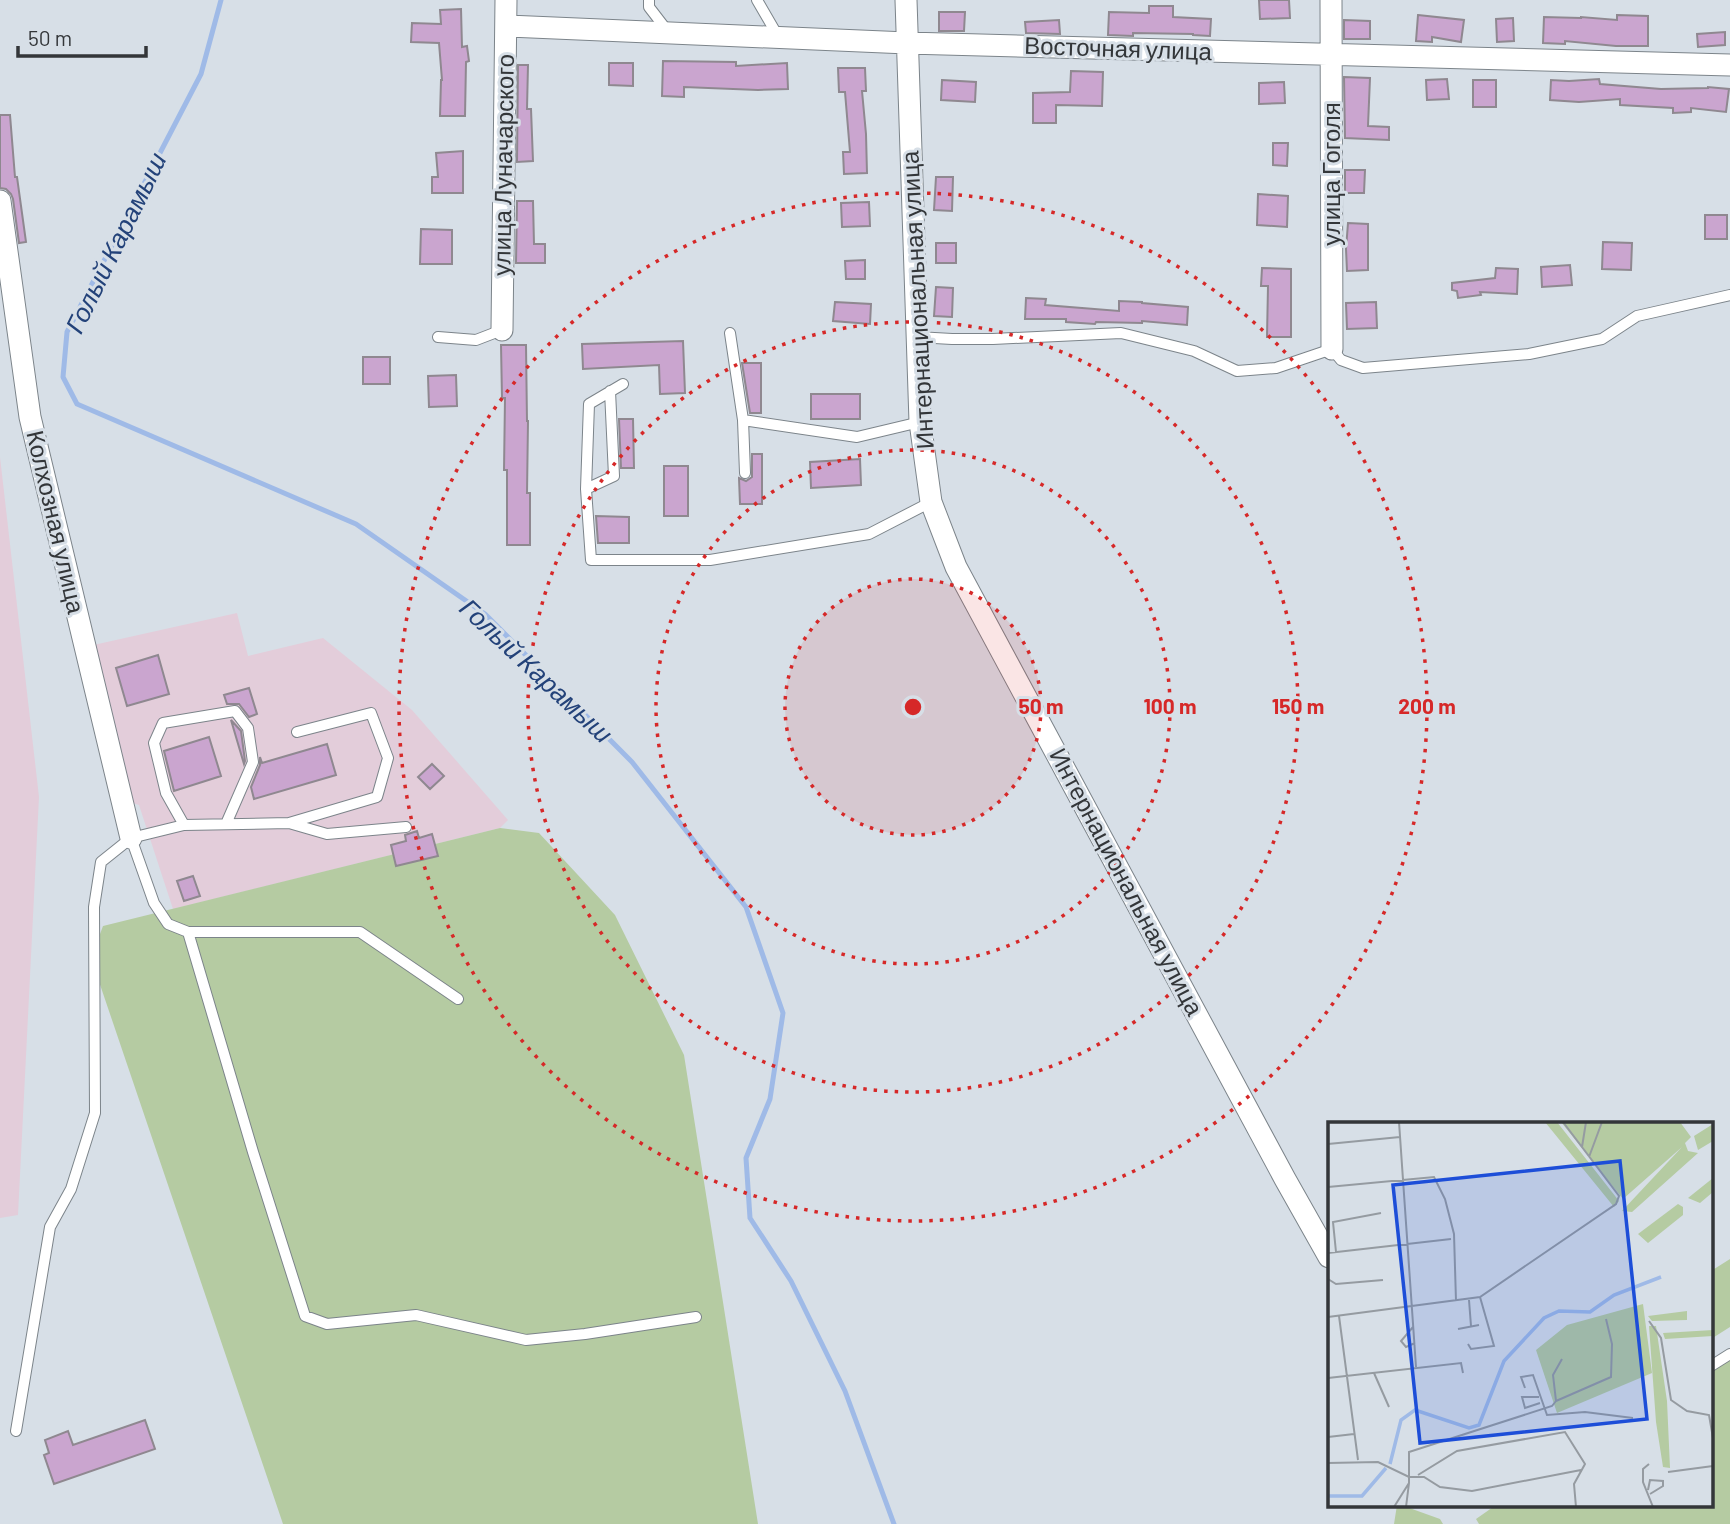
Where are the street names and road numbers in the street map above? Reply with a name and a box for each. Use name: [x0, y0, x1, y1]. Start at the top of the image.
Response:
street label: Восточная улица: [1024, 30, 1213, 65]
street label: улица Луначарского: [486, 54, 519, 276]
street label: улица Гоголя: [1316, 102, 1345, 246]
street label: Интернациональная улица: [894, 150, 939, 450]
street label: Колхозная улица: [21, 427, 92, 617]
street label: Интернациональная улица: [1044, 743, 1211, 1020]

